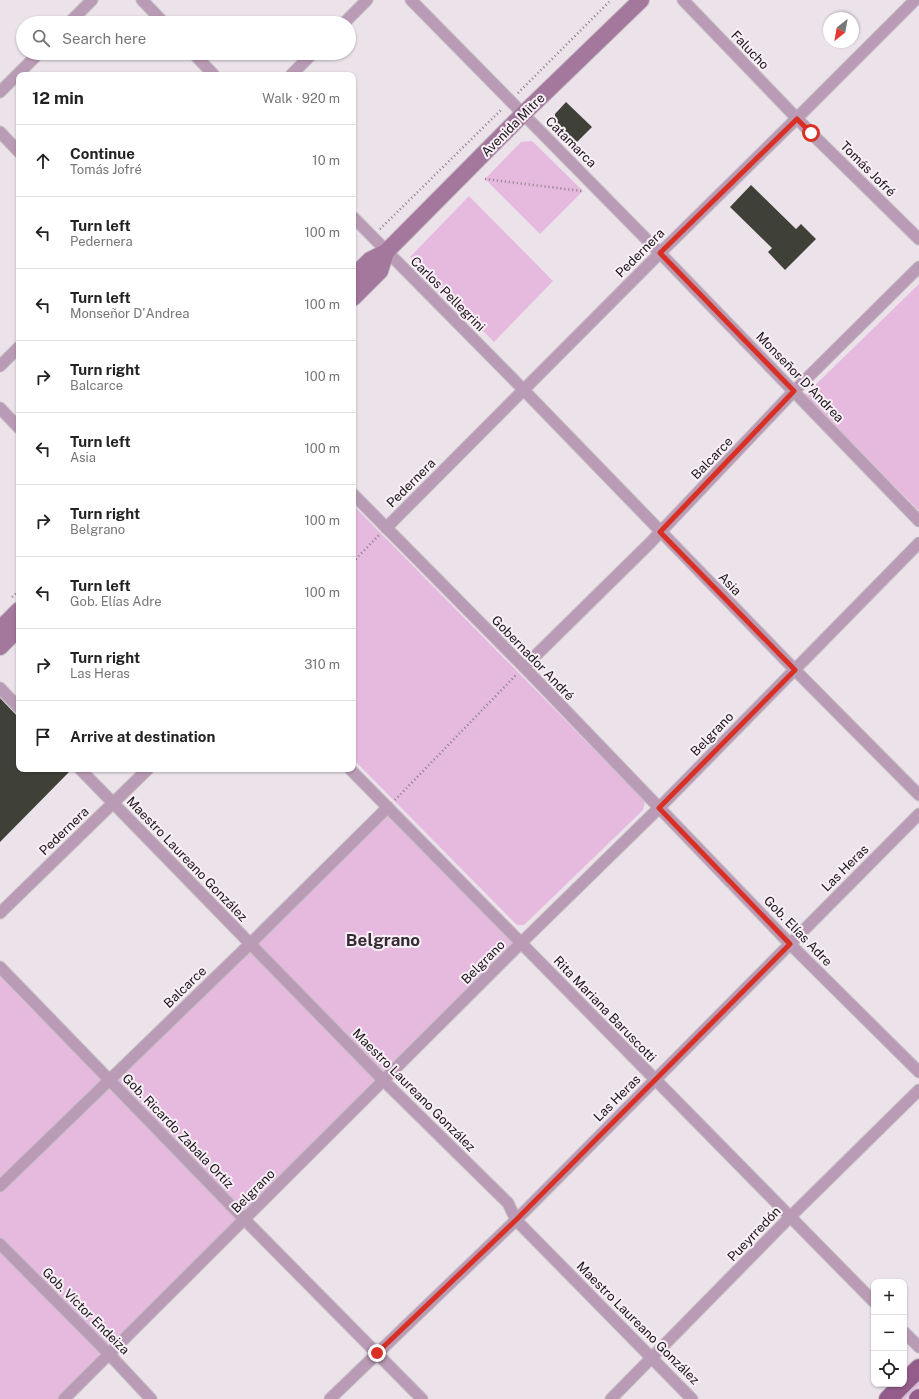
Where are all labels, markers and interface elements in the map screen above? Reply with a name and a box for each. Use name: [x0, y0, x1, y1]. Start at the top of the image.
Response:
north arrow: [823, 12, 859, 48]
search box: [16, 16, 356, 60]
icon: search: [30, 27, 52, 49]
street label: Falucho: [728, 28, 772, 72]
text: Search here: [62, 30, 146, 47]
text: 12 min: [32, 88, 84, 108]
street label: Avenida Mitre: [478, 90, 548, 160]
text: Walk · 920 m: [262, 91, 340, 106]
street label: Catamarca: [543, 114, 599, 170]
route start: [802, 124, 820, 142]
street label: Tomás Jofré: [837, 138, 899, 200]
text: Continue: [70, 145, 135, 162]
icon: ahead: [32, 150, 54, 172]
text: 10 m: [312, 153, 340, 168]
text: Tomás Jofré: [70, 162, 142, 177]
text: Turn left: [70, 217, 131, 234]
icon: left: [32, 222, 54, 244]
text: 100 m: [304, 225, 340, 240]
street label: Pedernera: [613, 226, 667, 280]
text: Pedernera: [70, 234, 133, 249]
street label: Carlos Pellegrini: [408, 254, 488, 334]
text: Turn left: [70, 289, 131, 306]
icon: left: [32, 294, 54, 316]
text: 100 m: [304, 297, 340, 312]
text: Monseñor D'Andrea: [70, 306, 190, 321]
street label: Monseñor D'Andrea: [753, 329, 847, 425]
text: Turn right: [70, 361, 140, 378]
icon: right: [32, 366, 54, 388]
text: 100 m: [304, 369, 340, 384]
text: Balcarce: [70, 378, 123, 393]
text: Turn left: [70, 433, 131, 450]
street label: Balcarce: [688, 434, 736, 482]
icon: left: [32, 438, 54, 460]
text: 100 m: [304, 441, 340, 456]
text: Asia: [70, 450, 96, 465]
street label: Pedernera: [384, 456, 438, 510]
text: Turn right: [70, 505, 140, 522]
icon: right: [32, 510, 54, 532]
text: 100 m: [304, 513, 340, 528]
text: Belgrano: [70, 522, 125, 537]
street label: Asia: [716, 569, 744, 599]
text: Turn left: [70, 577, 131, 594]
icon: left: [32, 582, 54, 604]
text: 100 m: [304, 585, 340, 600]
text: Gob. Elías Adre: [70, 594, 162, 609]
street label: Gobernador André: [489, 613, 577, 703]
text: Turn right: [70, 649, 140, 666]
icon: right: [32, 654, 54, 676]
text: 310 m: [304, 657, 340, 672]
text: Las Heras: [70, 666, 130, 681]
street label: Belgrano: [687, 709, 737, 759]
icon: arrive: [32, 726, 54, 748]
text: Arrive at destination: [70, 728, 215, 745]
street label: Maestro Laureano González: [123, 794, 251, 924]
street label: Pedernera: [36, 804, 92, 858]
street label: Las Heras: [819, 842, 871, 894]
street label: Gob. Elías Adre: [761, 893, 835, 969]
district label: Belgrano: [346, 930, 420, 950]
street label: Belgrano: [458, 937, 508, 987]
street label: Rita Mariana Baruscotti: [551, 953, 659, 1065]
street label: Balcarce: [161, 963, 209, 1011]
street label: Maestro Laureano González: [350, 1026, 478, 1154]
street label: Gob. Ricardo Zabala Ortíz: [119, 1071, 237, 1191]
street label: Las Heras: [591, 1072, 643, 1124]
street label: Belgrano: [228, 1166, 278, 1216]
street label: Pueyrredón: [724, 1204, 784, 1264]
street label: Maestro Laureano González: [574, 1259, 702, 1387]
street label: Gob. Víctor Endeiza: [39, 1264, 133, 1358]
map controls: [871, 1279, 907, 1387]
button: +: [871, 1279, 907, 1315]
button: −: [871, 1315, 907, 1351]
route end: [368, 1344, 386, 1362]
button: locate: [871, 1351, 907, 1387]

